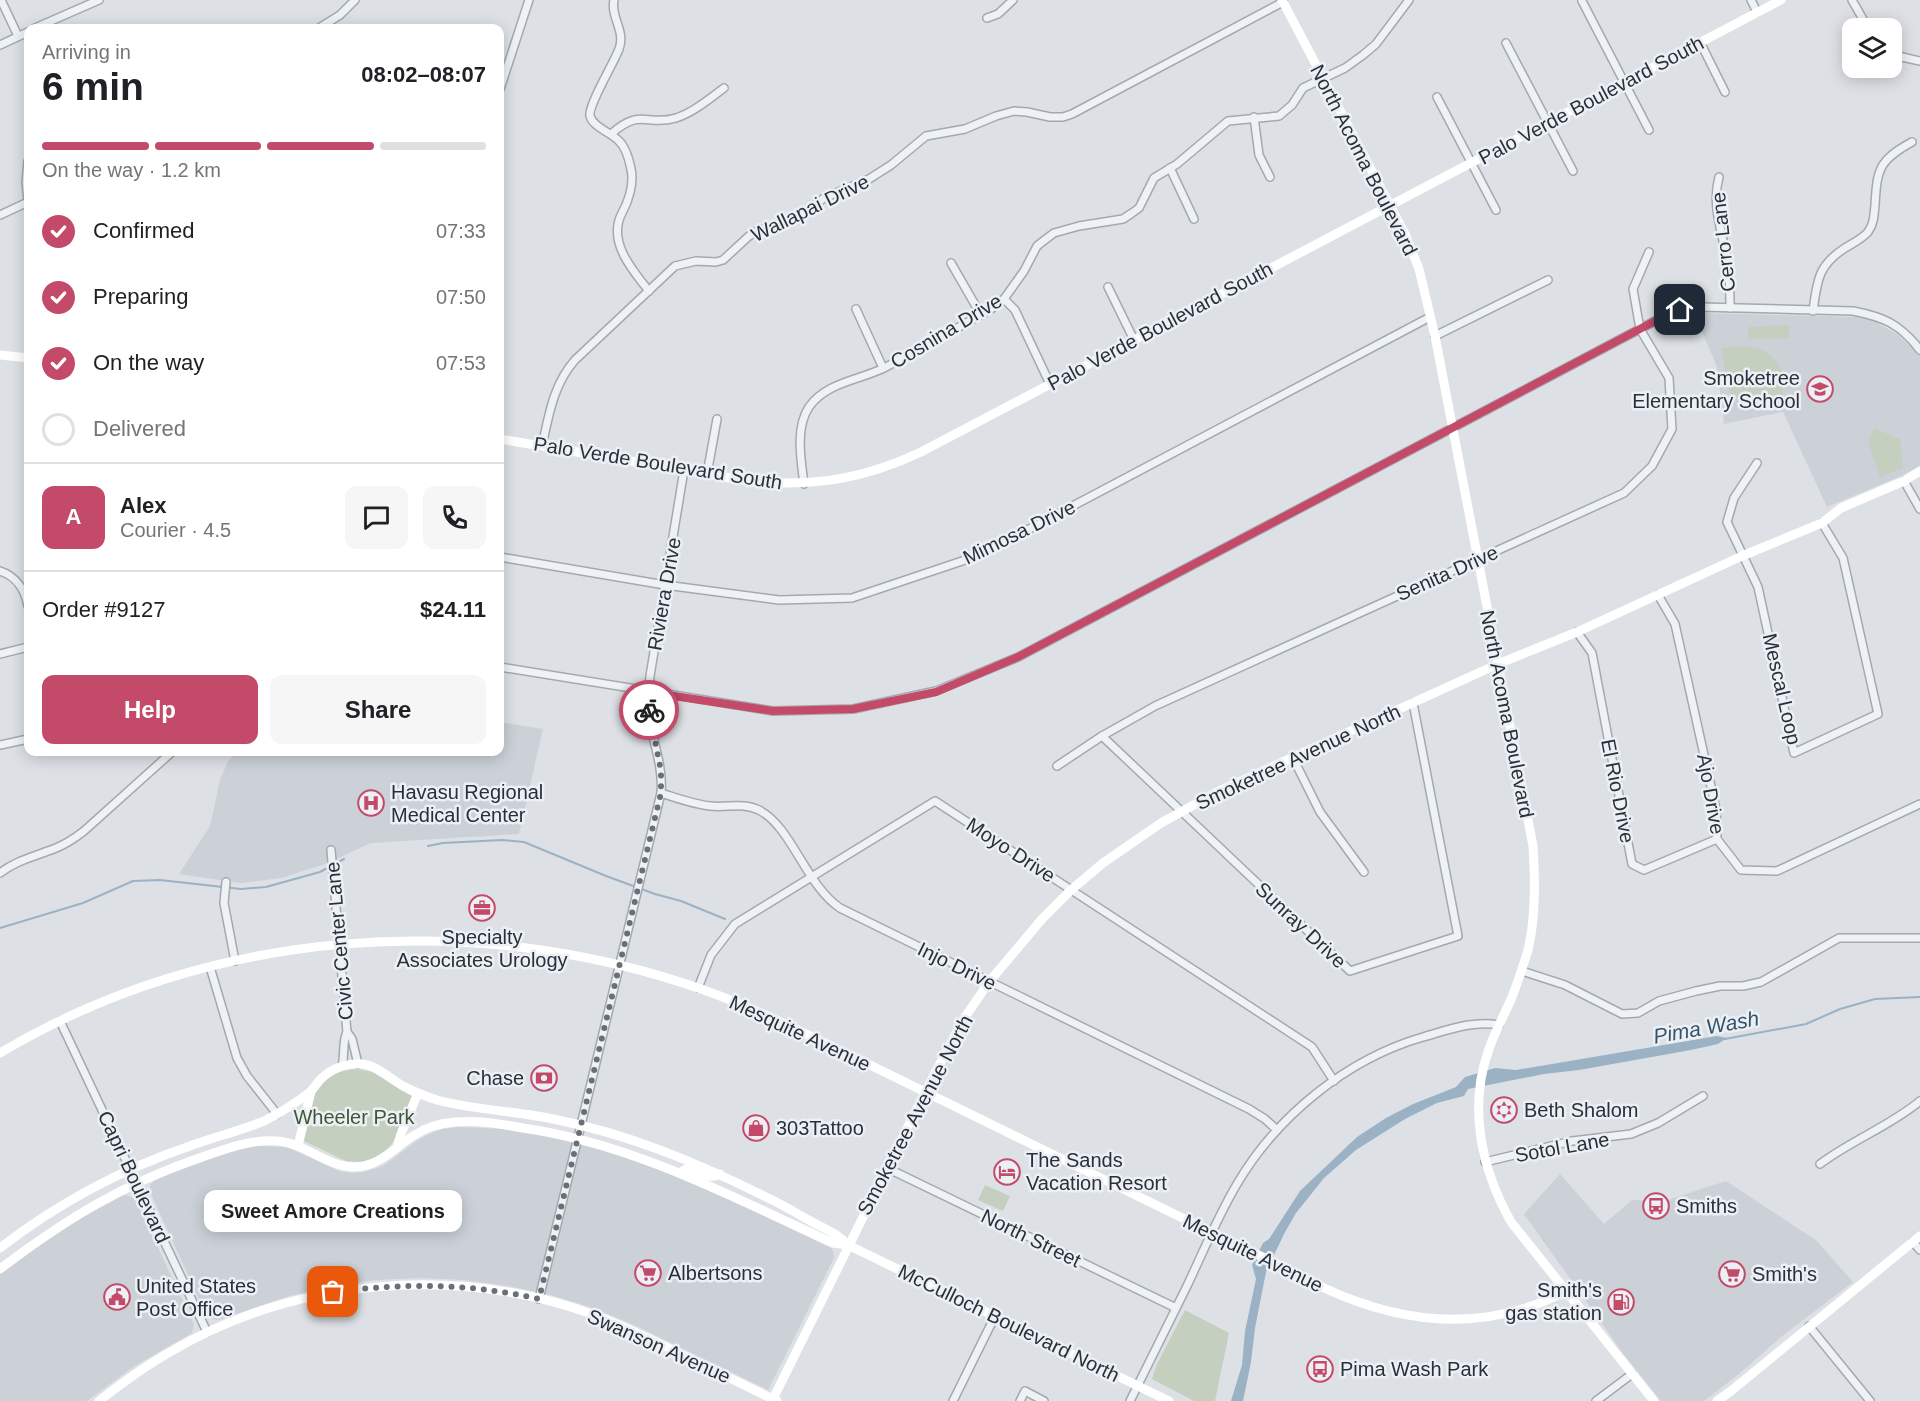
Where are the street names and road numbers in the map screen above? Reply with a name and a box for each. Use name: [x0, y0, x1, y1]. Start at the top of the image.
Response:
street label: Palo Verde Boulevard South: [1475, 31, 1707, 169]
street label: North Acoma Boulevard: [1306, 61, 1422, 259]
street label: Wallapai Drive: [748, 170, 872, 246]
street label: Cerro Lane: [1707, 191, 1739, 293]
street label: Palo Verde Boulevard South: [1044, 257, 1276, 395]
street label: Cosnina Drive: [887, 289, 1005, 373]
street label: Palo Verde Boulevard South: [532, 432, 784, 494]
street label: Mimosa Drive: [959, 495, 1079, 569]
street label: Riviera Drive: [643, 536, 685, 652]
street label: Senita Drive: [1393, 541, 1501, 605]
street label: North Acoma Boulevard: [1476, 608, 1538, 820]
street label: Mescal Loop: [1759, 631, 1805, 747]
street label: Smoketree Avenue North: [1192, 700, 1404, 814]
street label: El Rio Drive: [1597, 737, 1639, 845]
street label: Ajo Drive: [1693, 752, 1729, 836]
street label: Moyo Drive: [963, 813, 1059, 887]
street label: Civic Center Lane: [321, 861, 357, 1021]
street label: Sunray Drive: [1251, 878, 1351, 972]
street label: Injo Drive: [914, 938, 1000, 994]
street label: Mesquite Avenue: [726, 991, 874, 1075]
street label: Smoketree Avenue North: [853, 1011, 977, 1219]
street label: Capri Boulevard: [94, 1107, 174, 1247]
street label: Sotol Lane: [1513, 1128, 1611, 1166]
street label: North Street: [978, 1204, 1085, 1272]
street label: Mesquite Avenue: [1179, 1210, 1327, 1296]
street label: McCulloch Boulevard North: [895, 1260, 1123, 1386]
street label: Swanson Avenue: [584, 1305, 734, 1387]

